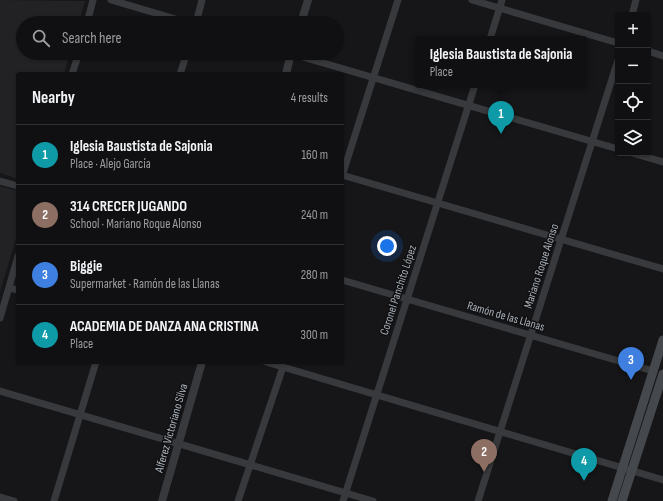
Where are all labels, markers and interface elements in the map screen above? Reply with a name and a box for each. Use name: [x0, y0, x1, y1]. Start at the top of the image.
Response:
map controls: [615, 12, 651, 156]
button: +: [615, 12, 651, 48]
search box: [16, 16, 344, 60]
icon: search: [30, 27, 52, 49]
text: Search here: [62, 29, 122, 48]
popup: [415, 36, 587, 88]
text: Iglesia Baustista de Sajonia: [430, 45, 572, 64]
button: −: [615, 48, 651, 84]
text: Place: [430, 64, 453, 80]
button: locate: [615, 84, 651, 120]
text: Nearby: [32, 88, 75, 108]
text: 4 results: [291, 90, 328, 106]
pin: 1: [488, 101, 514, 134]
button: layers: [615, 120, 651, 156]
text: Iglesia Baustista de Sajonia: [70, 137, 213, 156]
text: 1: [42, 147, 48, 163]
text: 160 m: [302, 147, 328, 163]
text: Place · Alejo García: [70, 156, 151, 172]
text: 314 CRECER JUGANDO: [70, 197, 187, 216]
text: 2: [42, 207, 48, 223]
text: 240 m: [301, 207, 328, 223]
text: School · Mariano Roque Alonso: [70, 216, 202, 232]
street label: Mariano Roque Alonso: [521, 222, 562, 310]
your location: [377, 236, 397, 256]
street label: Coronel Panchito López: [377, 243, 420, 337]
text: Biggie: [70, 257, 102, 276]
text: 3: [42, 267, 48, 283]
text: 280 m: [301, 267, 328, 283]
text: Supermarket · Ramón de las Llanas: [70, 276, 220, 292]
street label: Ramón de las Llanas: [465, 298, 546, 335]
text: ACADEMIA DE DANZA ANA CRISTINA: [70, 317, 258, 336]
text: 4: [42, 327, 48, 343]
text: 300 m: [301, 327, 328, 343]
text: Place: [70, 336, 93, 352]
pin: 3: [618, 347, 644, 380]
street label: Alferez Victoriano Silva: [151, 382, 191, 475]
pin: 2: [471, 439, 497, 472]
pin: 4: [571, 448, 597, 481]

